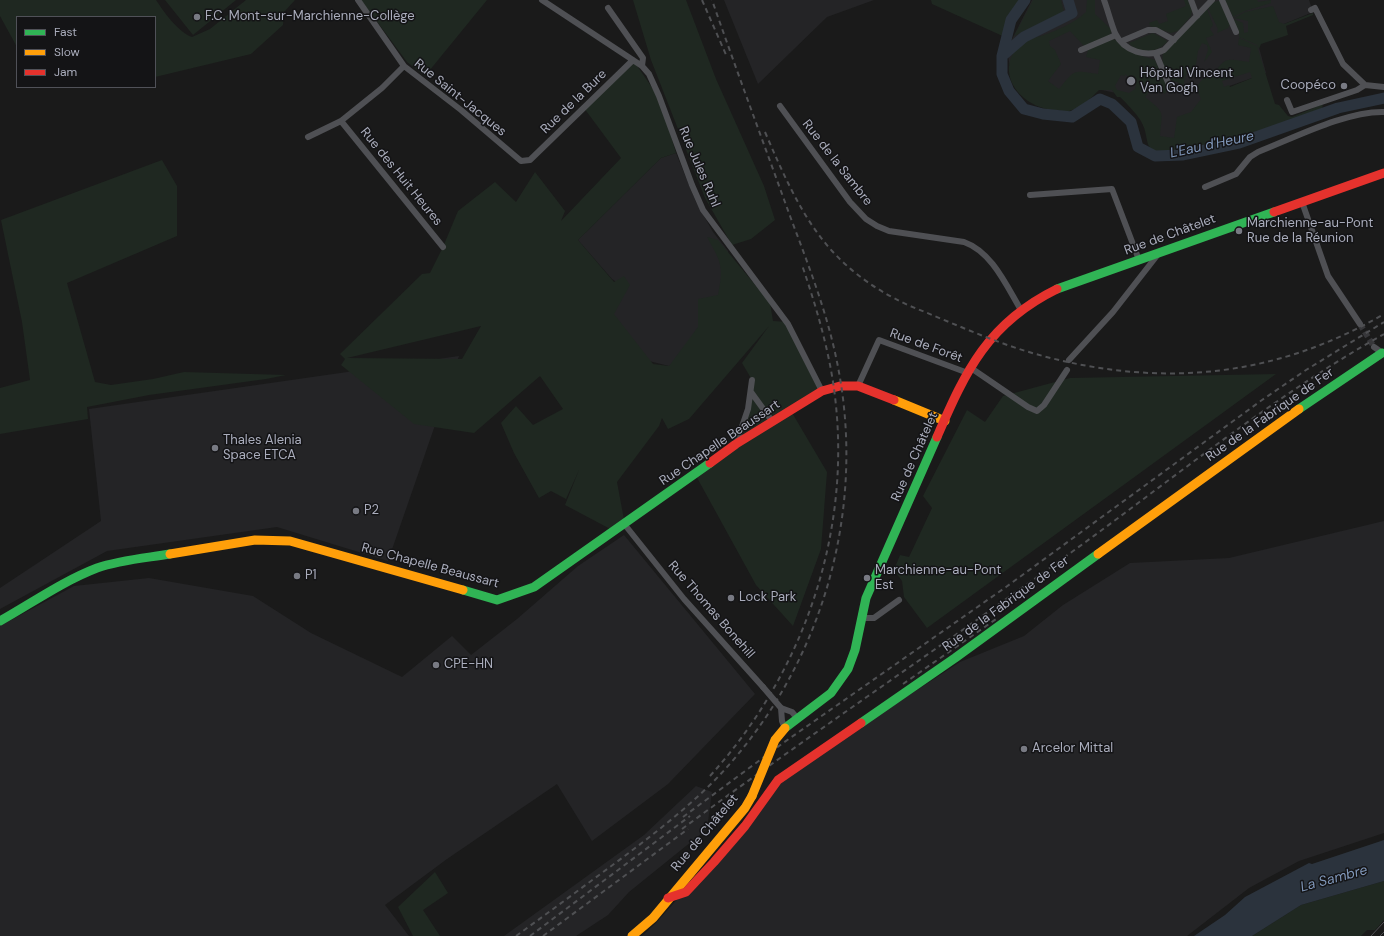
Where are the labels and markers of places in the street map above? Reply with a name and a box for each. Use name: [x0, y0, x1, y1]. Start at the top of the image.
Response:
place label: F.C. Mont-sur-Marchienne-Collège: [205, 9, 415, 25]
marker: F.C. Mont-sur-Marchienne-Collège: [192, 12, 202, 22]
place label: Hôpital Vincent Van Gogh: [1140, 66, 1233, 97]
marker: Hôpital Vincent Van Gogh: [1125, 75, 1137, 87]
place label: Coopéco: [1281, 78, 1336, 94]
marker: Coopéco: [1339, 81, 1349, 91]
place label: Marchienne-au-Pont Rue de la Réunion: [1247, 216, 1373, 247]
marker: Marchienne-au-Pont Rue de la Réunion: [1234, 226, 1244, 236]
place label: Thales Alenia Space ETCA: [223, 433, 302, 464]
marker: Thales Alenia Space ETCA: [210, 443, 220, 453]
place label: P2: [364, 503, 379, 519]
marker: P2: [351, 506, 361, 516]
place label: Marchienne-au-Pont Est: [875, 563, 1001, 594]
place label: P1: [305, 568, 317, 584]
marker: P1: [292, 571, 302, 581]
marker: Marchienne-au-Pont Est: [862, 573, 872, 583]
place label: Lock Park: [739, 590, 796, 606]
marker: Lock Park: [726, 593, 736, 603]
place label: CPE-HN: [444, 657, 493, 673]
marker: CPE-HN: [431, 660, 441, 670]
place label: Arcelor Mittal: [1032, 741, 1113, 757]
marker: Arcelor Mittal: [1019, 744, 1029, 754]

